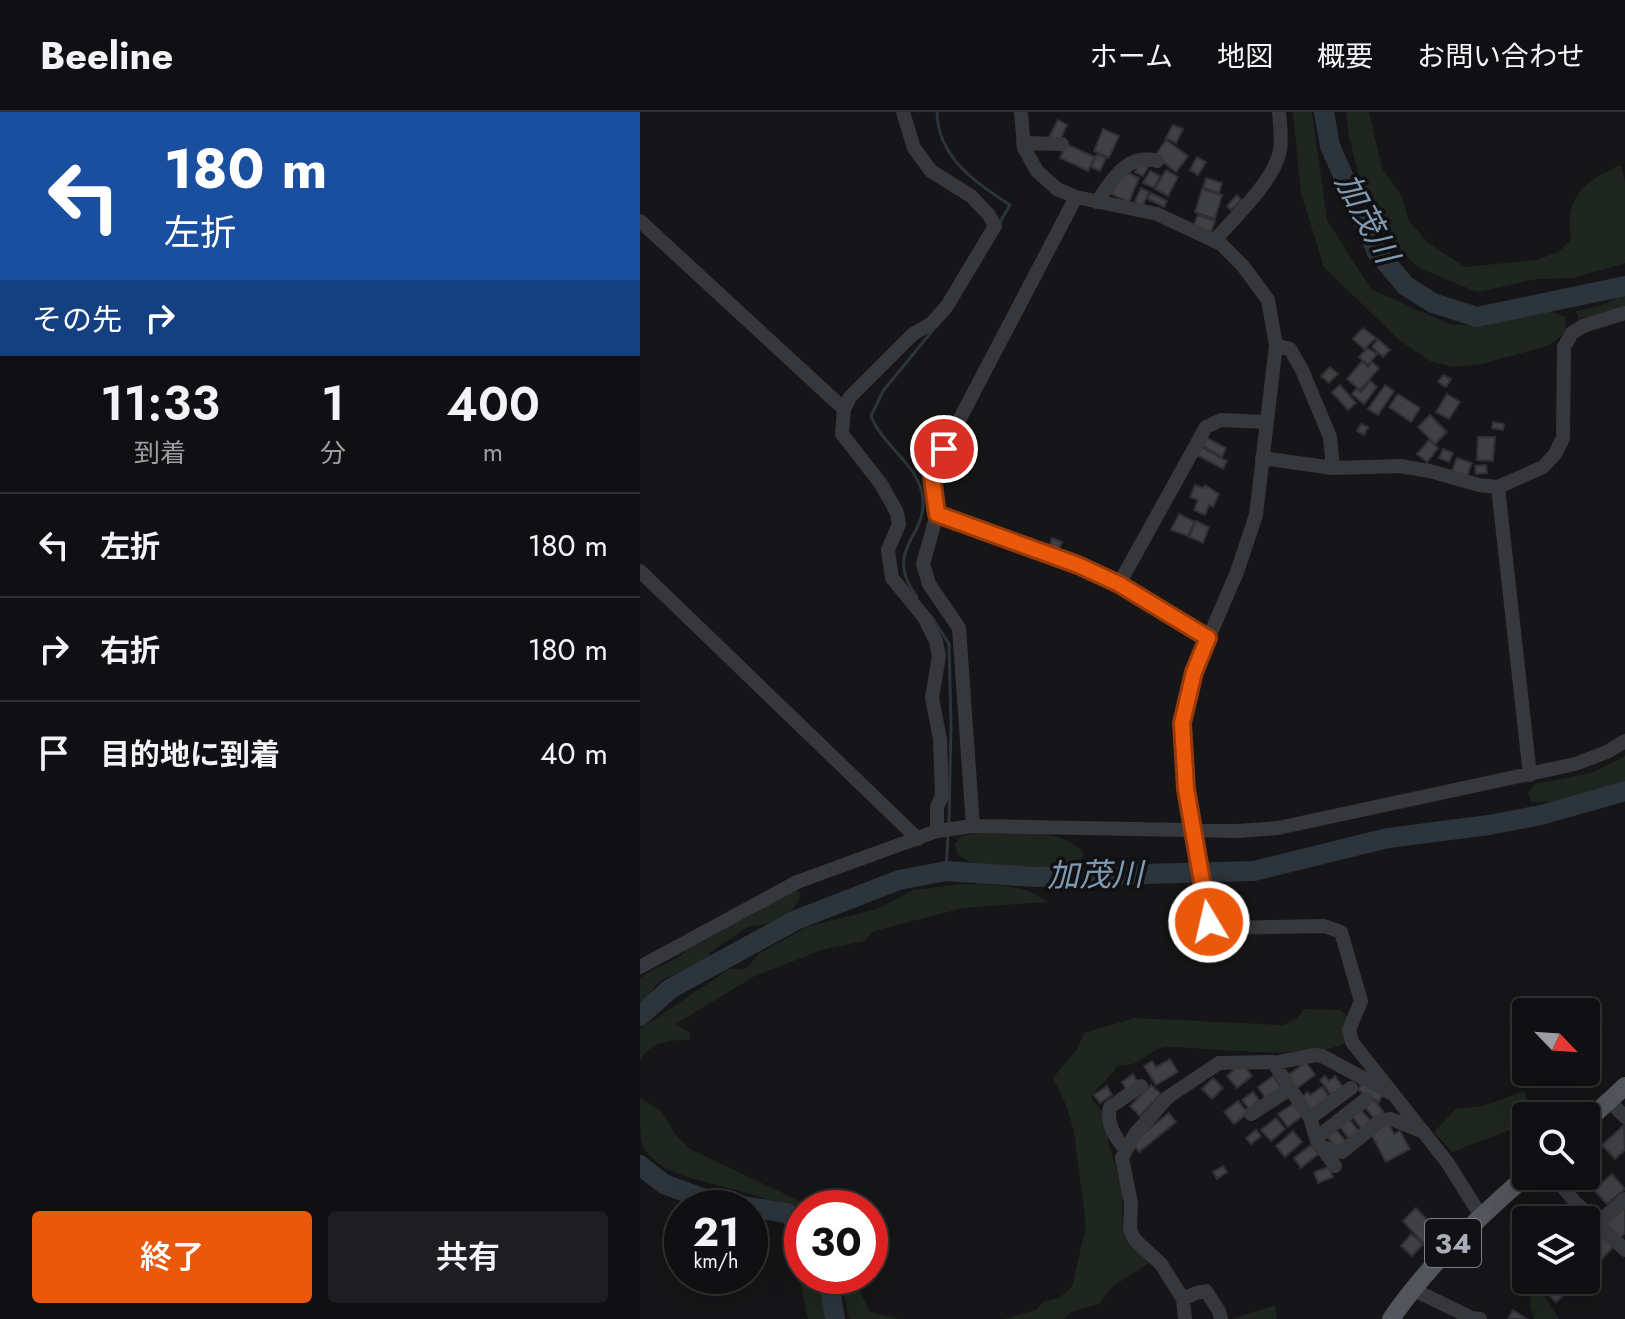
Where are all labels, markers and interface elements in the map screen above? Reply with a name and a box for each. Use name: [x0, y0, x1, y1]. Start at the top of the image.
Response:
text: Beeline: [40, 28, 173, 83]
text: ホーム: [1090, 36, 1173, 77]
text: 地図: [1217, 36, 1273, 77]
text: 概要: [1317, 36, 1373, 77]
text: お問い合わせ: [1417, 36, 1585, 77]
text: 180 m: [164, 128, 327, 209]
icon: left: [32, 144, 136, 248]
water label: 加茂川: [1324, 165, 1411, 274]
text: 左折: [164, 206, 236, 258]
icon: right: [138, 296, 182, 340]
text: その先: [32, 298, 122, 341]
text: 11:33: [100, 369, 220, 438]
text: 1: [321, 369, 345, 438]
text: 400: [446, 370, 540, 439]
pin: [910, 415, 978, 483]
icon: arrive: [922, 427, 966, 471]
text: m: [483, 433, 503, 471]
text: 到着: [134, 434, 186, 472]
text: 分: [320, 434, 346, 472]
icon: left: [32, 523, 76, 567]
text: 180 m: [528, 524, 608, 567]
text: 左折: [100, 525, 160, 568]
icon: right: [32, 627, 76, 671]
text: 180 m: [528, 628, 608, 671]
text: 右折: [100, 629, 160, 672]
icon: arrive: [32, 731, 76, 775]
text: 40 m: [540, 732, 608, 775]
text: 目的地に到着: [100, 733, 280, 776]
water label: 加茂川: [1047, 851, 1146, 899]
position arrow: [1167, 880, 1251, 964]
north arrow: [1512, 998, 1600, 1086]
map controls: [1512, 998, 1600, 1294]
button: search: [1512, 1102, 1600, 1190]
speed limit sign: 30: [784, 1190, 888, 1294]
text: 21: [693, 1203, 739, 1261]
button: layers: [1512, 1206, 1600, 1294]
button: 終了: [32, 1211, 312, 1303]
button: 共有: [328, 1211, 608, 1303]
road number: 34: [1425, 1219, 1481, 1267]
text: km/h: [693, 1247, 739, 1276]

